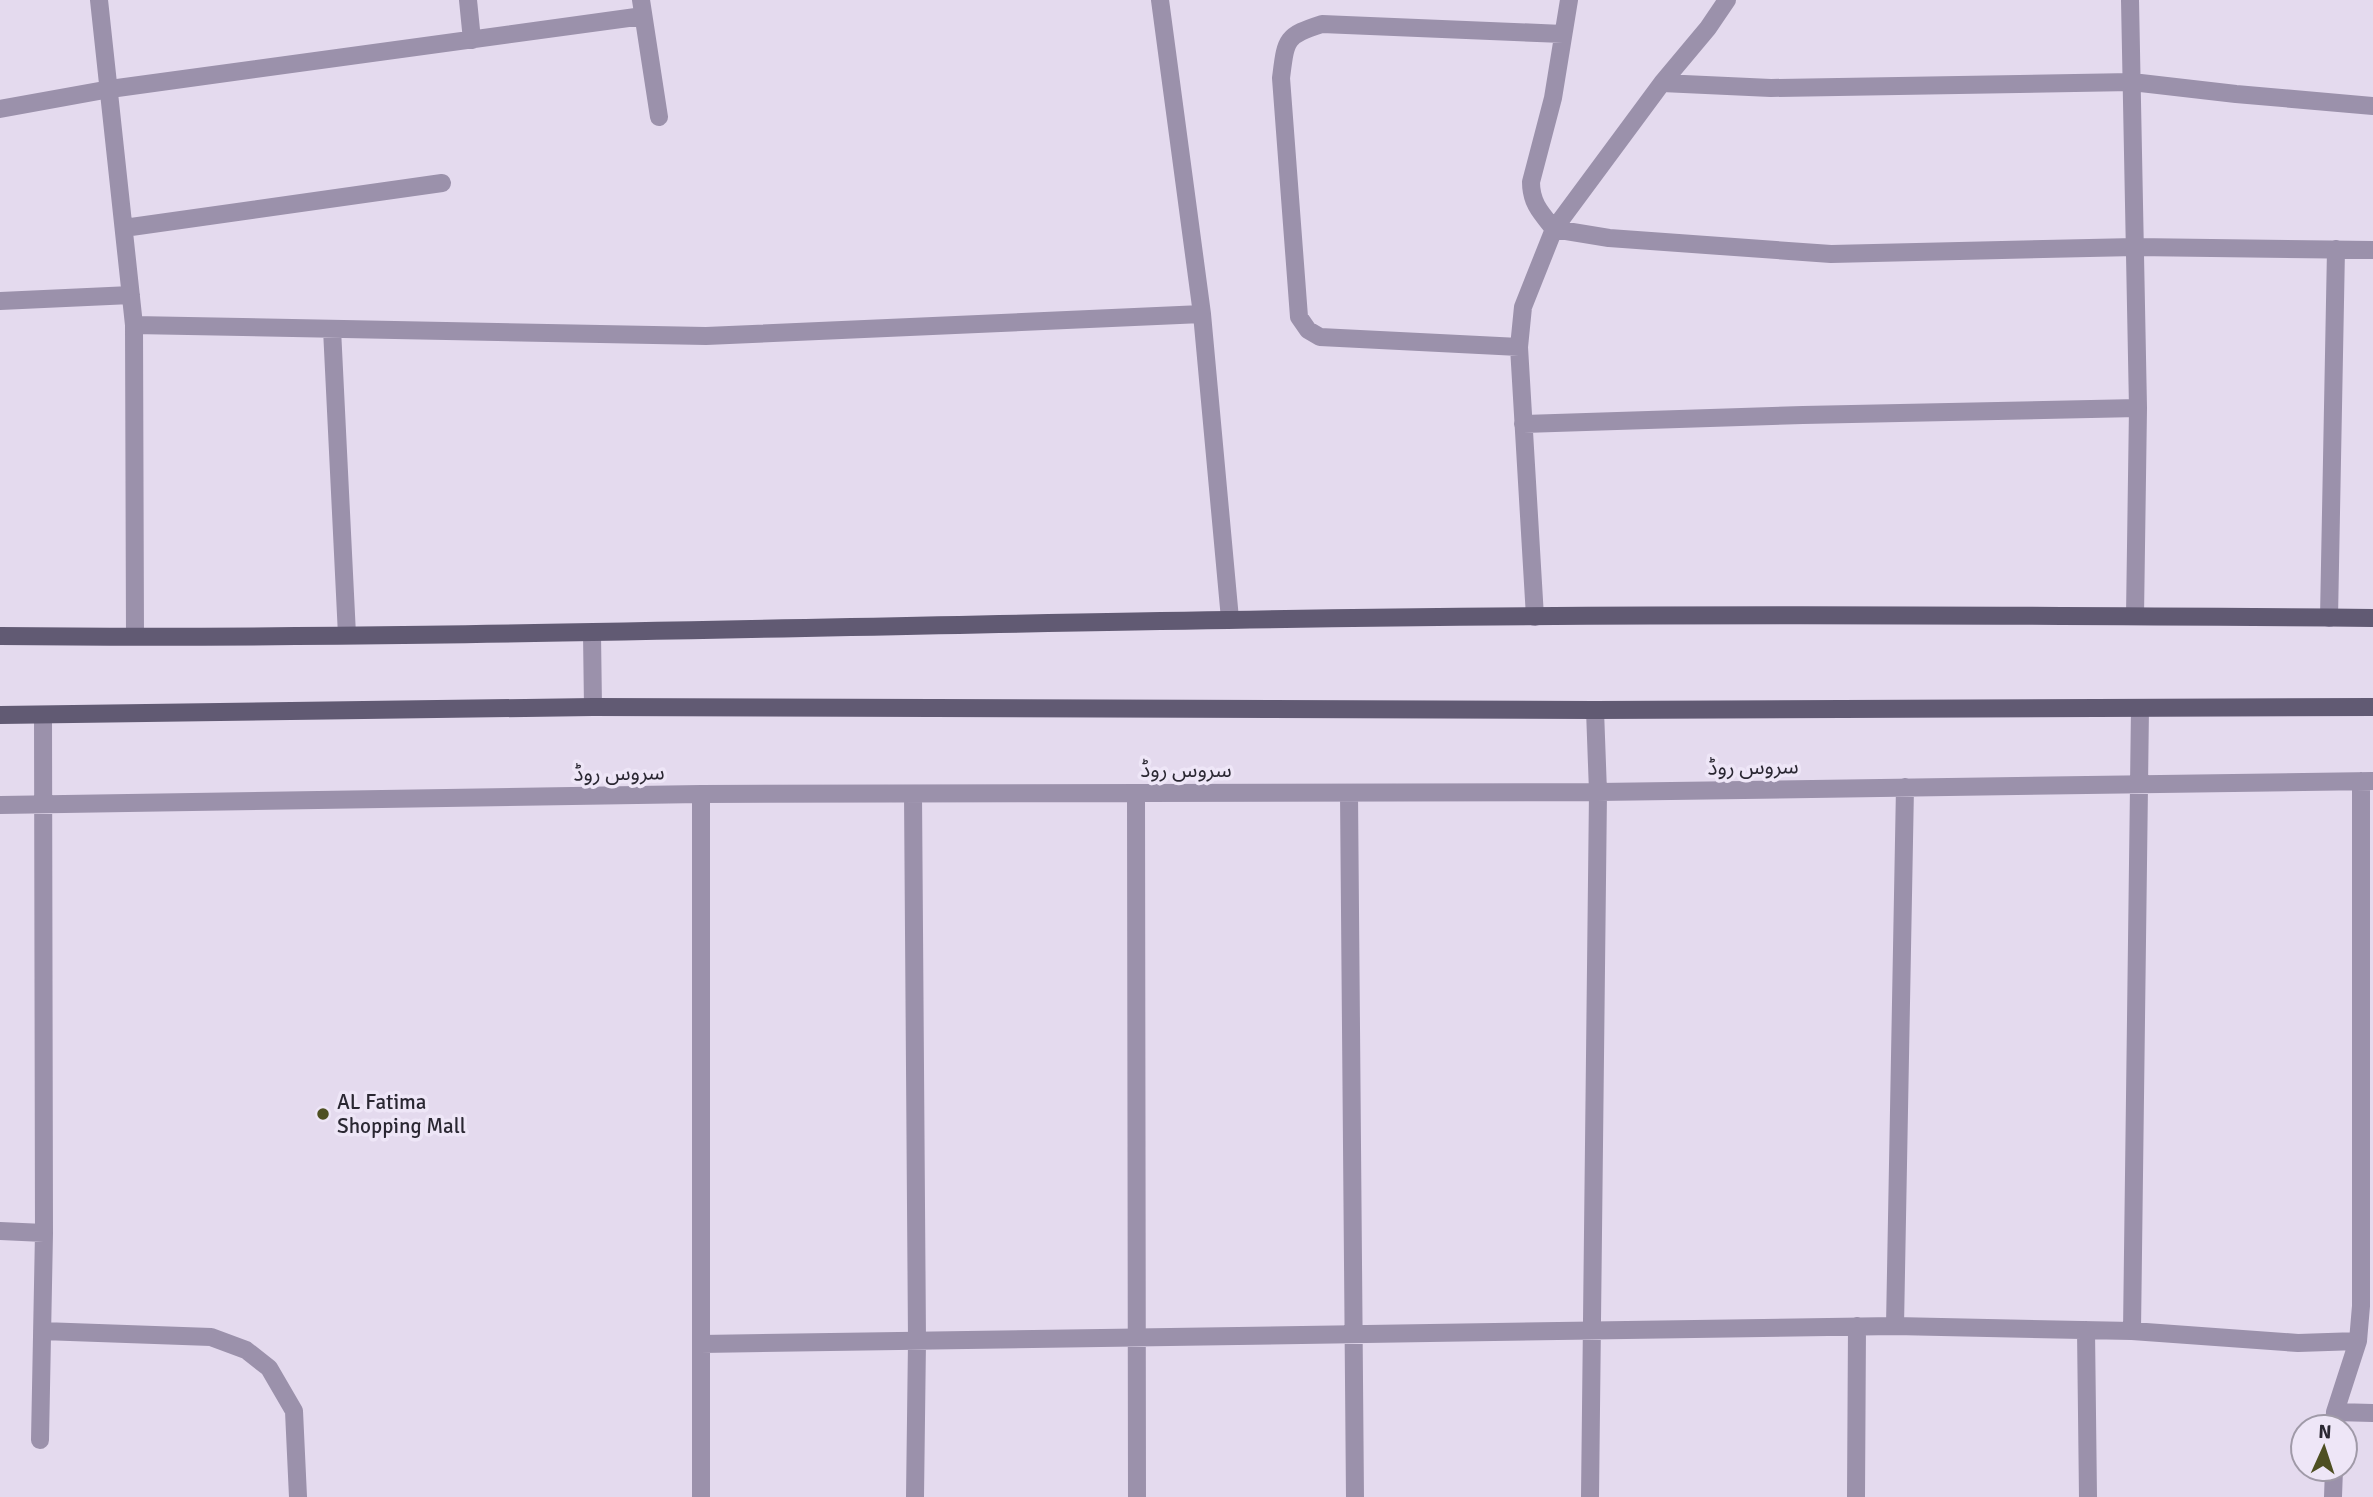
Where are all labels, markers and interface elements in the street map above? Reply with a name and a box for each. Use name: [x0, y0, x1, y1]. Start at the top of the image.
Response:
street label: سروس روڈ: [1707, 753, 1799, 781]
street label: سروس روڈ: [1140, 757, 1232, 783]
street label: سروس روڈ: [573, 759, 665, 787]
place label: AL Fatima Shopping Mall: [337, 1089, 466, 1139]
marker: AL Fatima Shopping Mall: [315, 1106, 331, 1122]
north arrow: [2289, 1413, 2359, 1483]
text: N: [2318, 1420, 2332, 1444]

